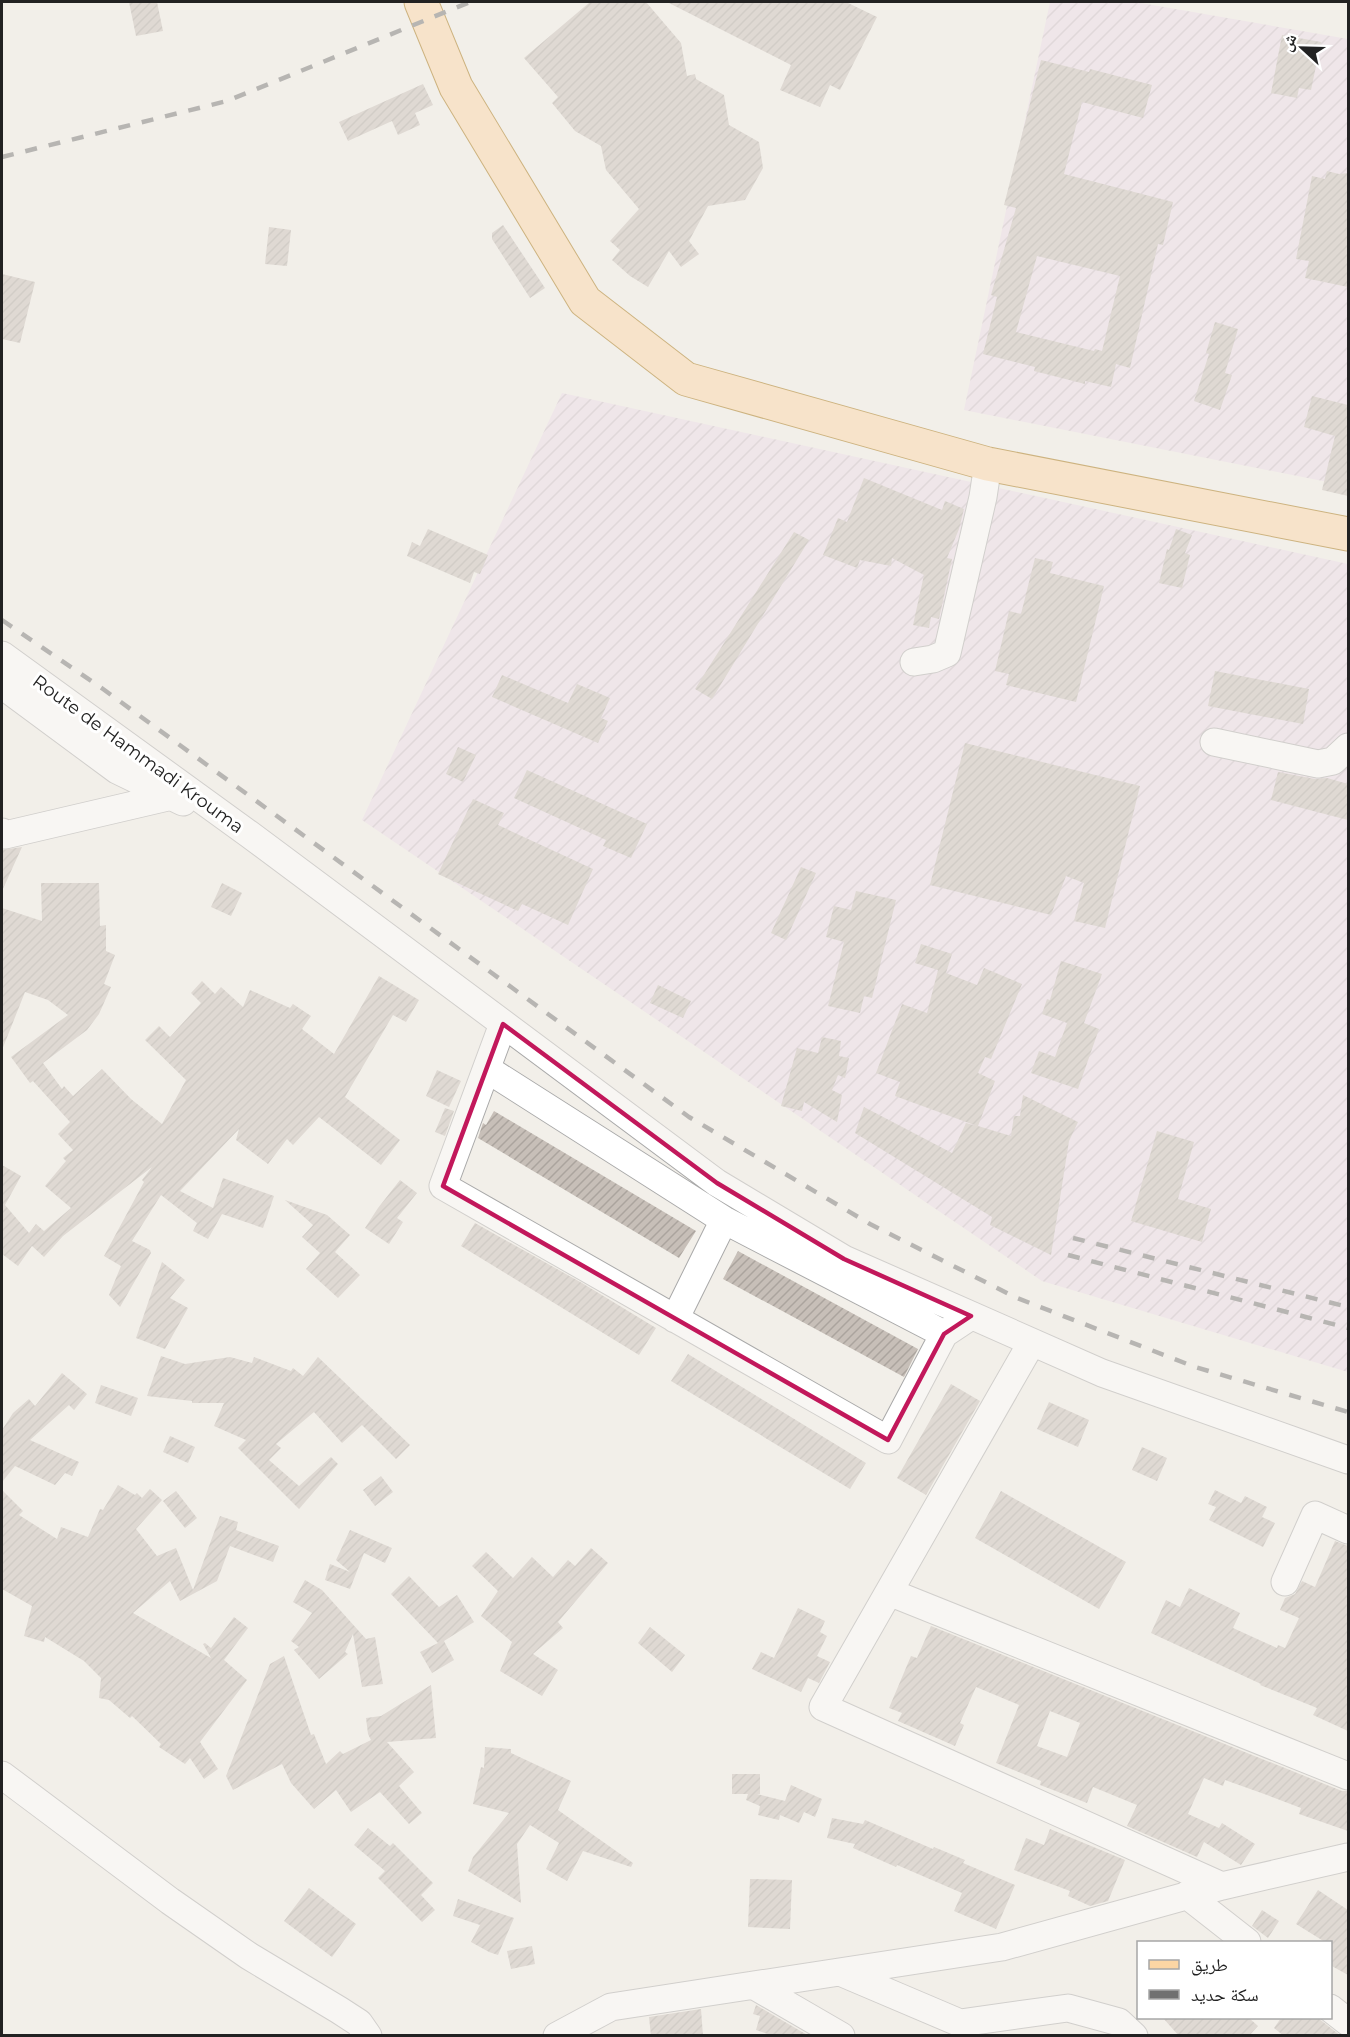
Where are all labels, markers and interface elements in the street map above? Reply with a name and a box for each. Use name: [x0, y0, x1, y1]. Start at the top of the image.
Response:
north arrow: [1272, 18, 1332, 78]
text: ش: [1277, 31, 1301, 54]
street label: Route de Hammadi Krouma: [28, 670, 248, 838]
legend: [1137, 1941, 1332, 2019]
text: طريق: [1191, 1954, 1228, 1976]
text: سكة حديد: [1191, 1984, 1259, 2006]

